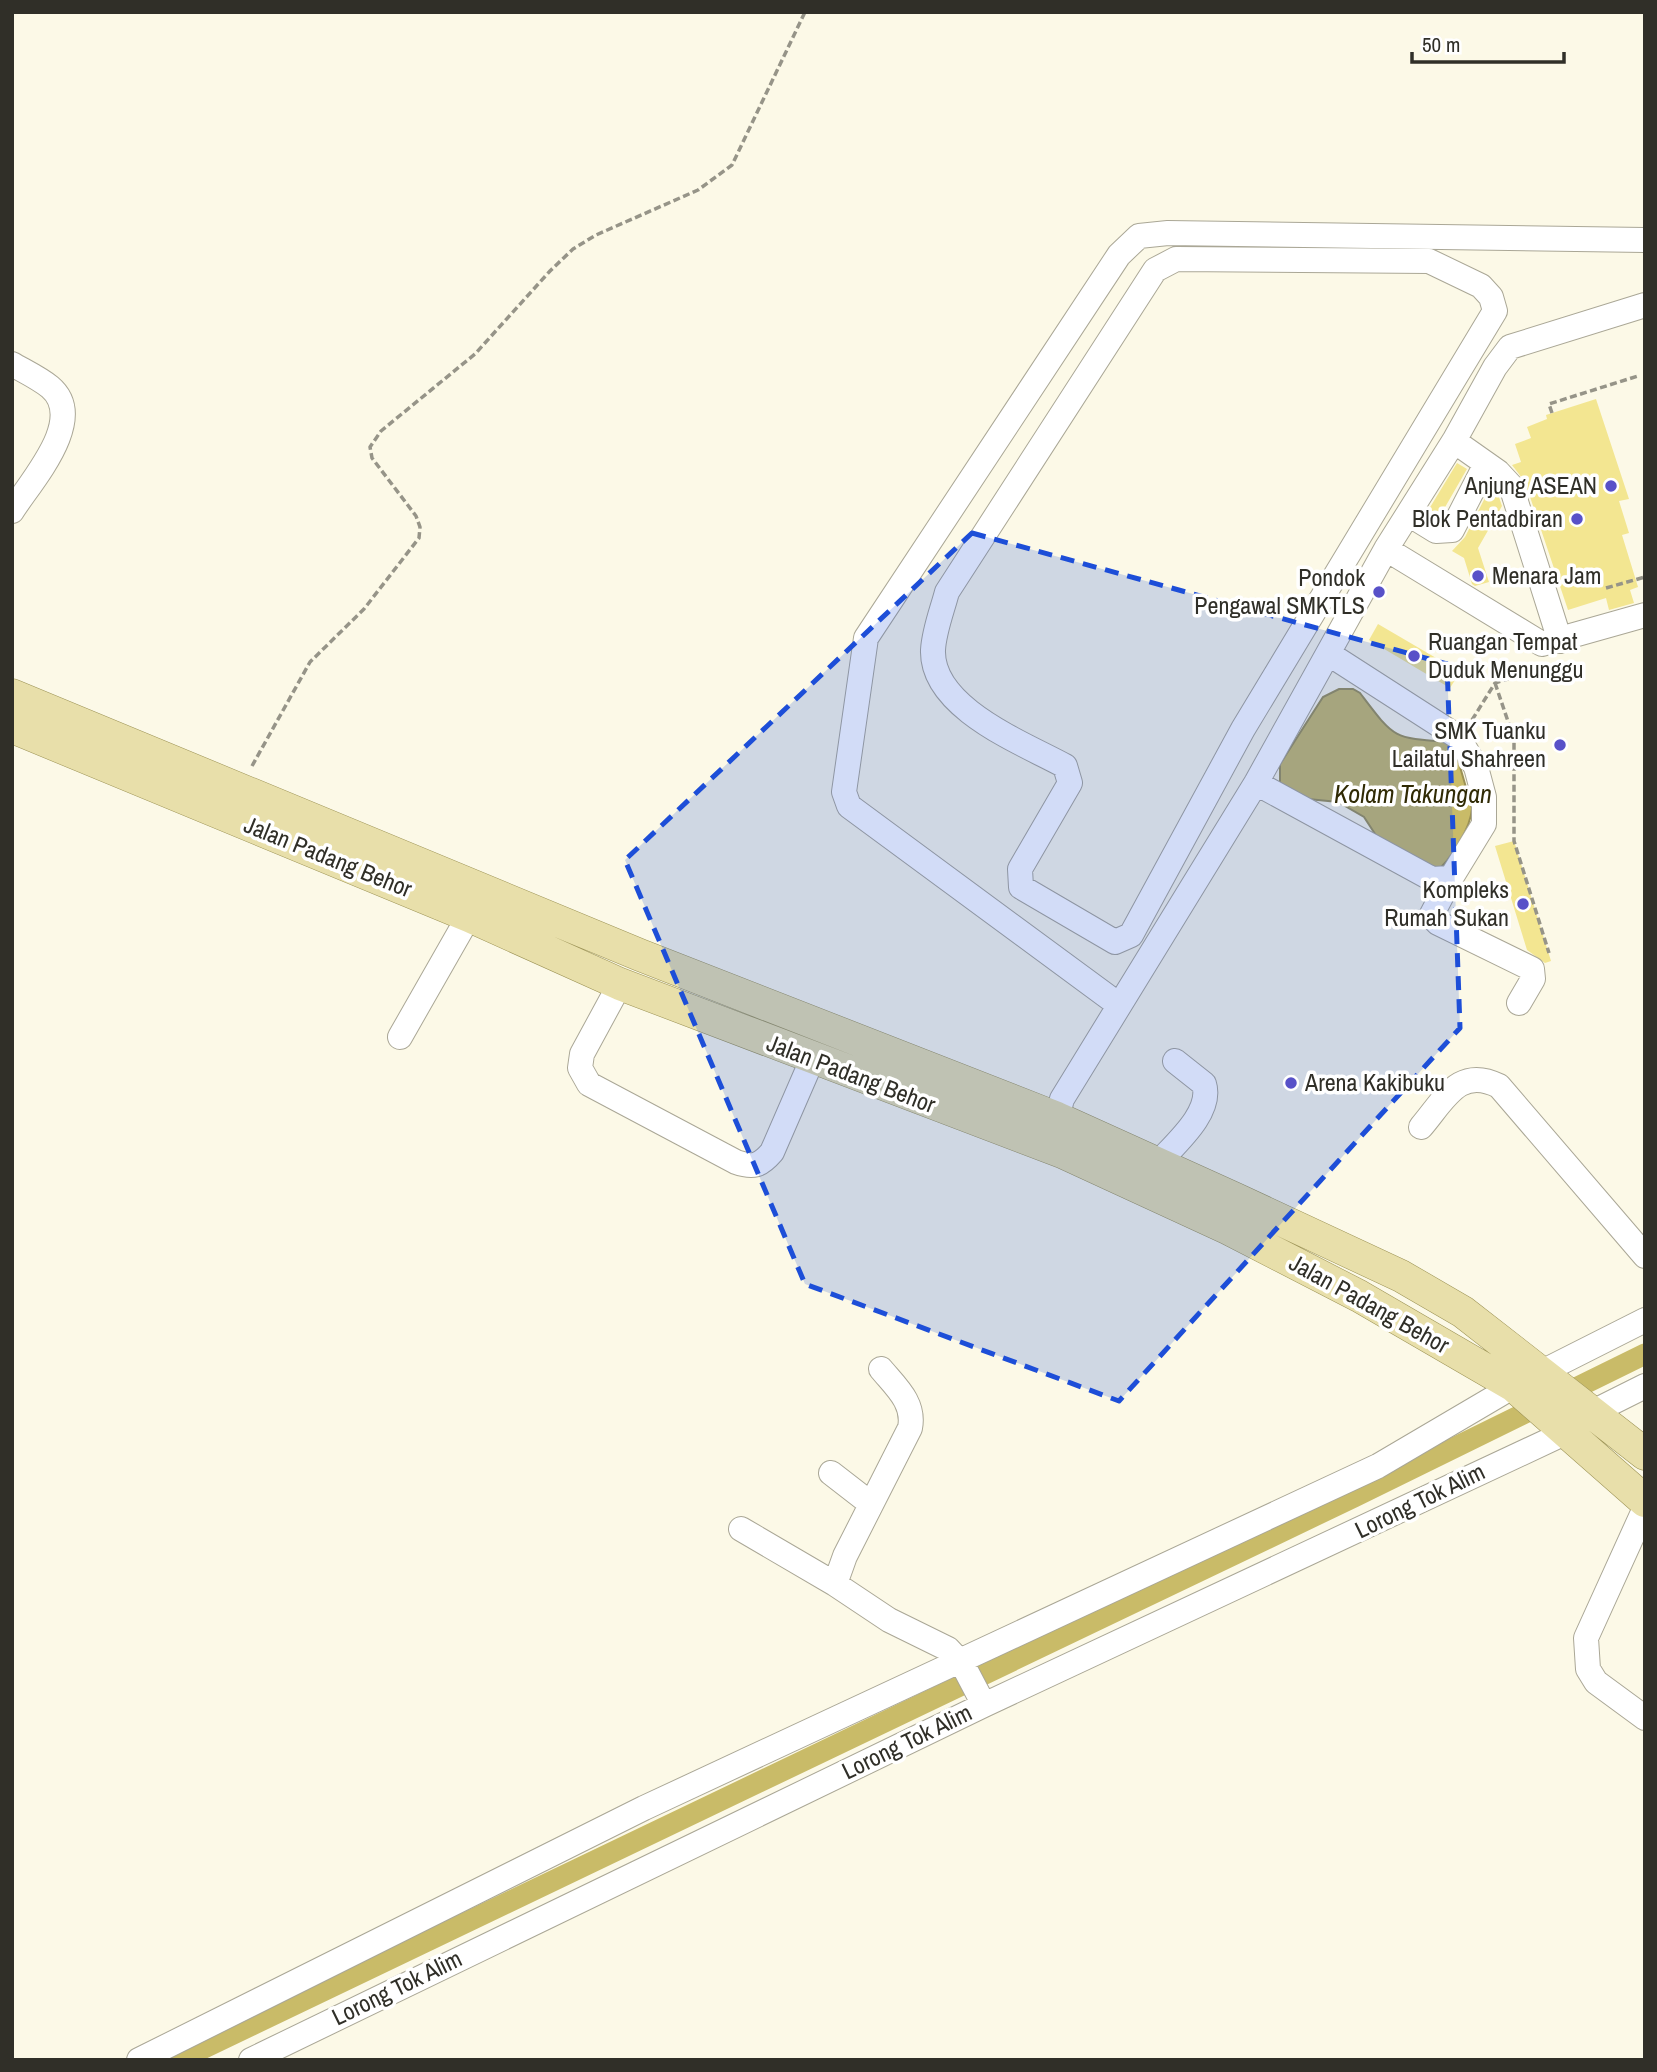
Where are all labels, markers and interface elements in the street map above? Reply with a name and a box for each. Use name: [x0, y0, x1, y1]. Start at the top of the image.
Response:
scale bar: [1412, 21, 1564, 65]
text: 50 m: [1422, 30, 1460, 59]
place label: Anjung ASEAN: [1464, 469, 1597, 501]
marker: Anjung ASEAN: [1603, 478, 1619, 494]
place label: Blok Pentadbiran: [1412, 502, 1563, 534]
marker: Blok Pentadbiran: [1569, 511, 1585, 527]
place label: Menara Jam: [1492, 559, 1601, 591]
place label: Pondok Pengawal SMKTLS: [1194, 561, 1365, 621]
marker: Menara Jam: [1470, 568, 1486, 584]
marker: Pondok Pengawal SMKTLS: [1371, 584, 1387, 600]
place label: Ruangan Tempat Duduk Menunggu: [1428, 625, 1583, 685]
marker: Ruangan Tempat Duduk Menunggu: [1406, 648, 1422, 664]
place label: SMK Tuanku Lailatul Shahreen: [1392, 714, 1546, 774]
marker: SMK Tuanku Lailatul Shahreen: [1552, 737, 1568, 753]
water label: Kolam Takungan: [1334, 776, 1492, 811]
street label: Jalan Padang Behor: [240, 808, 417, 904]
place label: Kompleks Rumah Sukan: [1384, 873, 1509, 933]
marker: Kompleks Rumah Sukan: [1515, 896, 1531, 912]
street label: Jalan Padang Behor: [762, 1026, 941, 1120]
place label: Arena Kakibuku: [1304, 1066, 1445, 1098]
marker: Arena Kakibuku: [1283, 1075, 1299, 1091]
street label: Jalan Padang Behor: [1284, 1246, 1456, 1361]
street label: Lorong Tok Alim: [1349, 1455, 1490, 1545]
street label: Lorong Tok Alim: [836, 1696, 977, 1786]
street label: Lorong Tok Alim: [326, 1942, 467, 2032]

